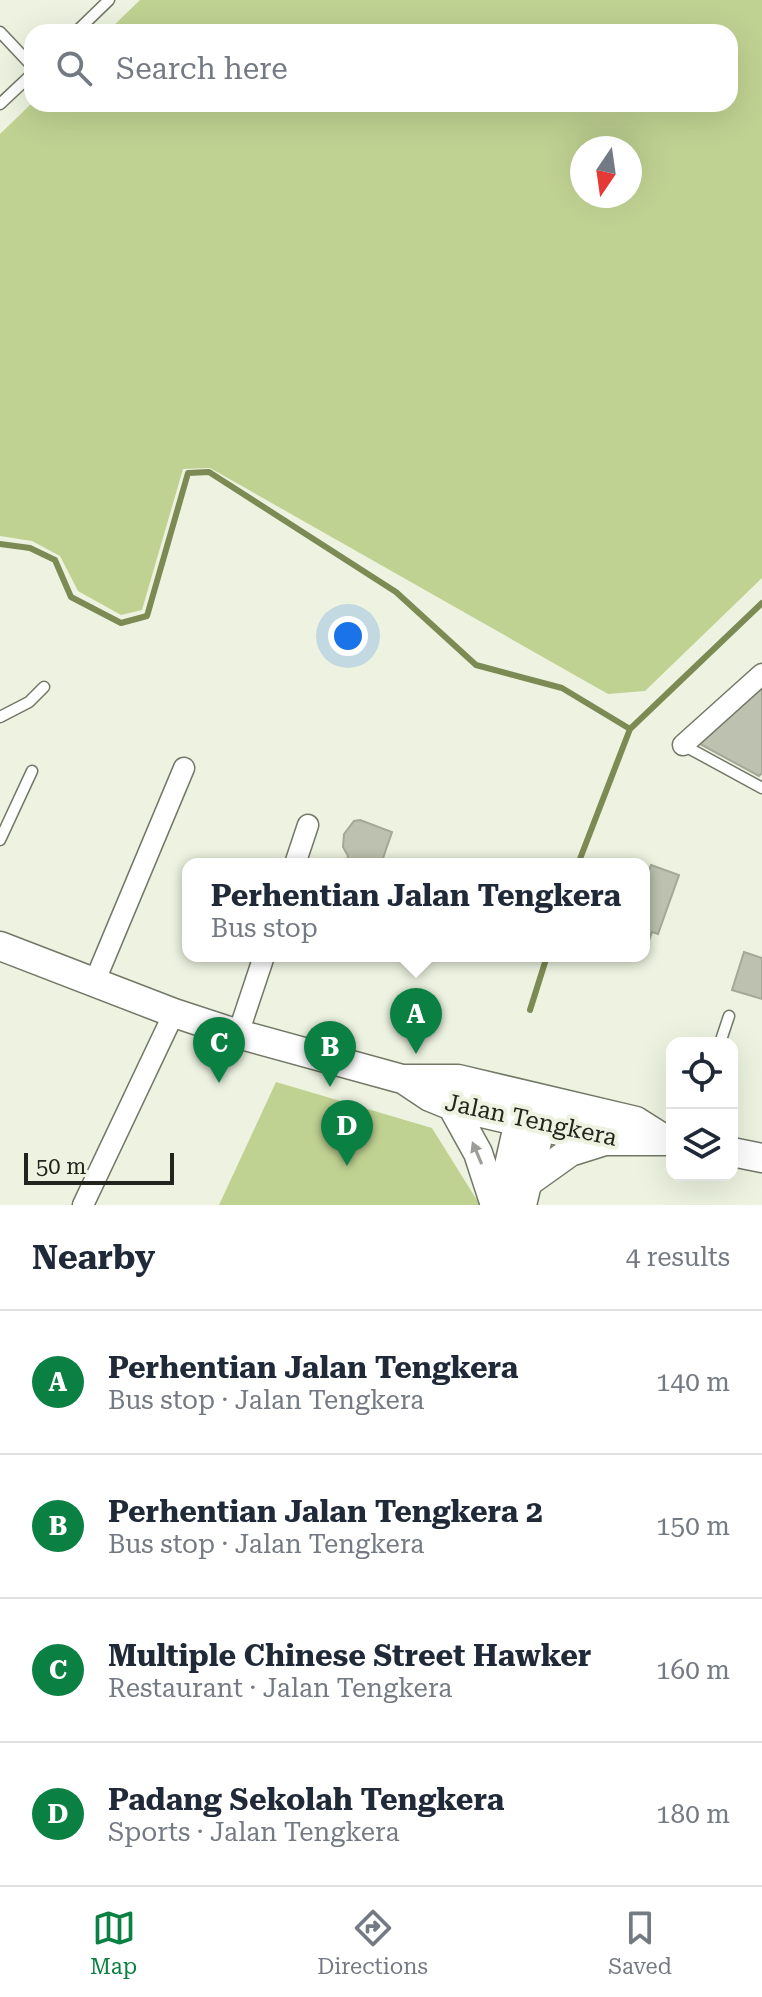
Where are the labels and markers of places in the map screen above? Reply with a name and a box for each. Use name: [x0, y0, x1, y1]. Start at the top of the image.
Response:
pin: A: [390, 988, 442, 1054]
pin: C: [193, 1017, 245, 1083]
pin: B: [304, 1021, 356, 1087]
pin: D: [321, 1100, 373, 1166]

